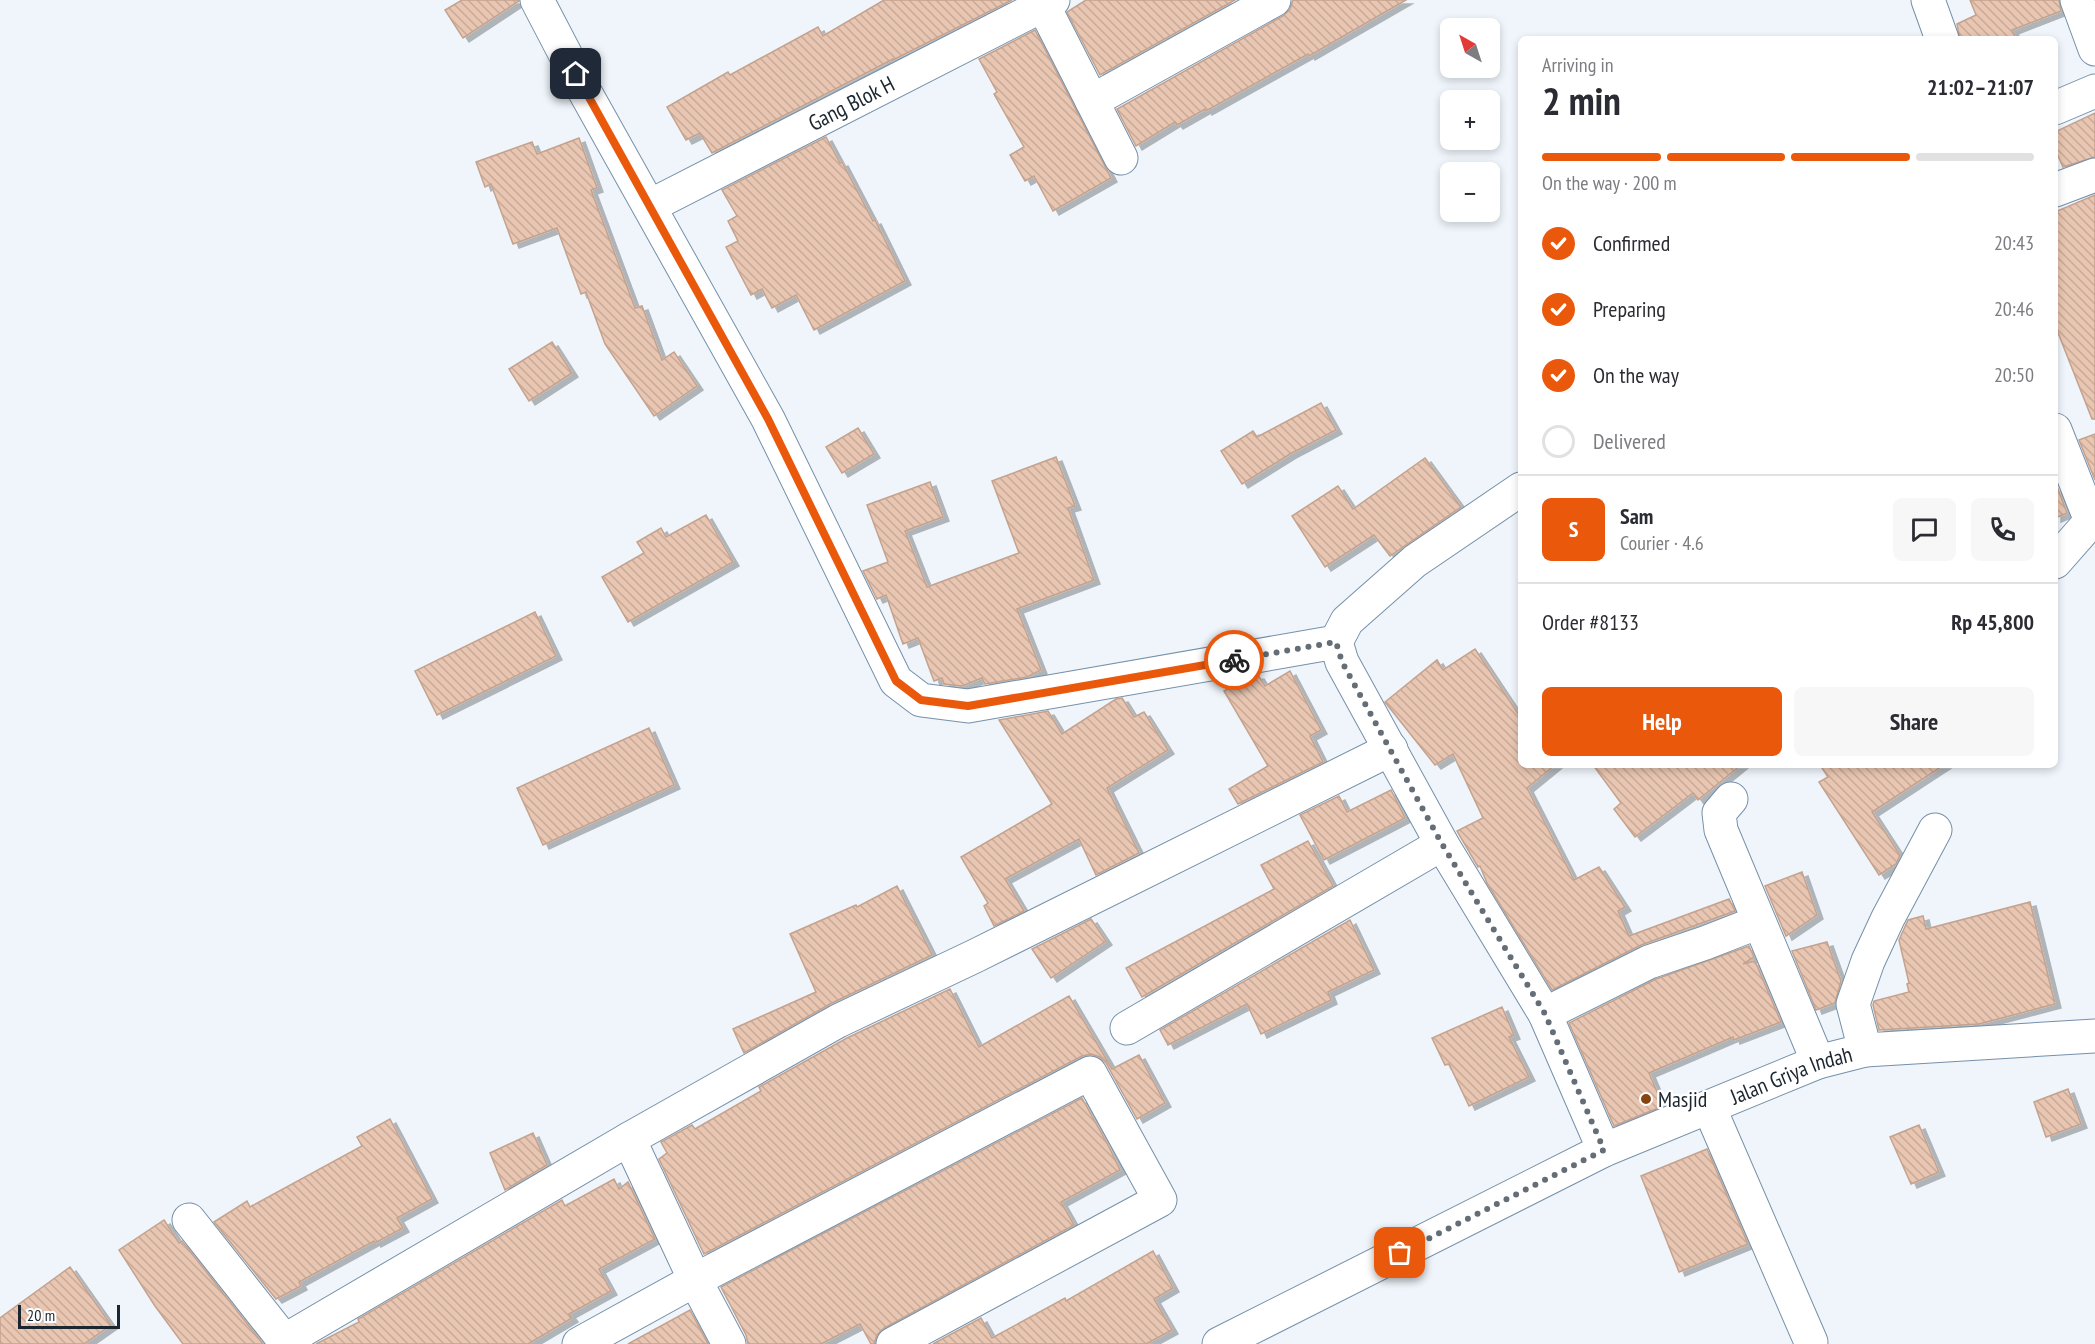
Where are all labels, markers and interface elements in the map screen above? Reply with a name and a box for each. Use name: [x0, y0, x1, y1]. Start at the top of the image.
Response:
north arrow: [1440, 18, 1500, 78]
map controls: [1440, 18, 1500, 222]
pin: [550, 48, 601, 99]
text: Arriving in: [1542, 52, 1614, 78]
icon: home: [559, 57, 592, 90]
street label: Gang Blok H: [803, 70, 899, 137]
text: 21:02–21:07: [1927, 73, 2034, 101]
text: 2 min: [1542, 75, 1621, 126]
button: +: [1440, 90, 1500, 150]
button: −: [1440, 162, 1500, 222]
text: On the way · 200 m: [1542, 170, 1677, 196]
icon: check: [1542, 227, 1575, 260]
text: Confirmed: [1593, 229, 1670, 257]
text: 20:43: [1994, 230, 2034, 256]
icon: check: [1542, 293, 1575, 326]
text: Preparing: [1593, 295, 1666, 323]
text: 20:46: [1994, 296, 2034, 322]
icon: check: [1542, 359, 1575, 392]
text: On the way: [1593, 361, 1679, 389]
text: 20:50: [1994, 362, 2034, 388]
text: Delivered: [1593, 427, 1666, 455]
button: chat: [1893, 498, 1956, 561]
button: phone: [1971, 498, 2034, 561]
text: Sam: [1620, 502, 1653, 530]
text: S: [1569, 515, 1578, 543]
text: Courier · 4.6: [1620, 530, 1704, 556]
text: Order #8133: [1542, 608, 1639, 636]
text: Rp 45,800: [1951, 608, 2034, 636]
courier: [1204, 630, 1264, 690]
icon: bike: [1218, 644, 1251, 677]
button: Help: [1542, 687, 1782, 756]
button: Share: [1794, 687, 2034, 756]
street label: Jalan Griya Indah: [1725, 1040, 1855, 1111]
place label: Masjid: [1658, 1085, 1707, 1113]
marker: Masjid: [1639, 1092, 1653, 1106]
pin: [1374, 1227, 1425, 1278]
icon: bag: [1383, 1236, 1416, 1269]
scale bar: [18, 1302, 120, 1330]
text: 20 m: [27, 1305, 55, 1325]

